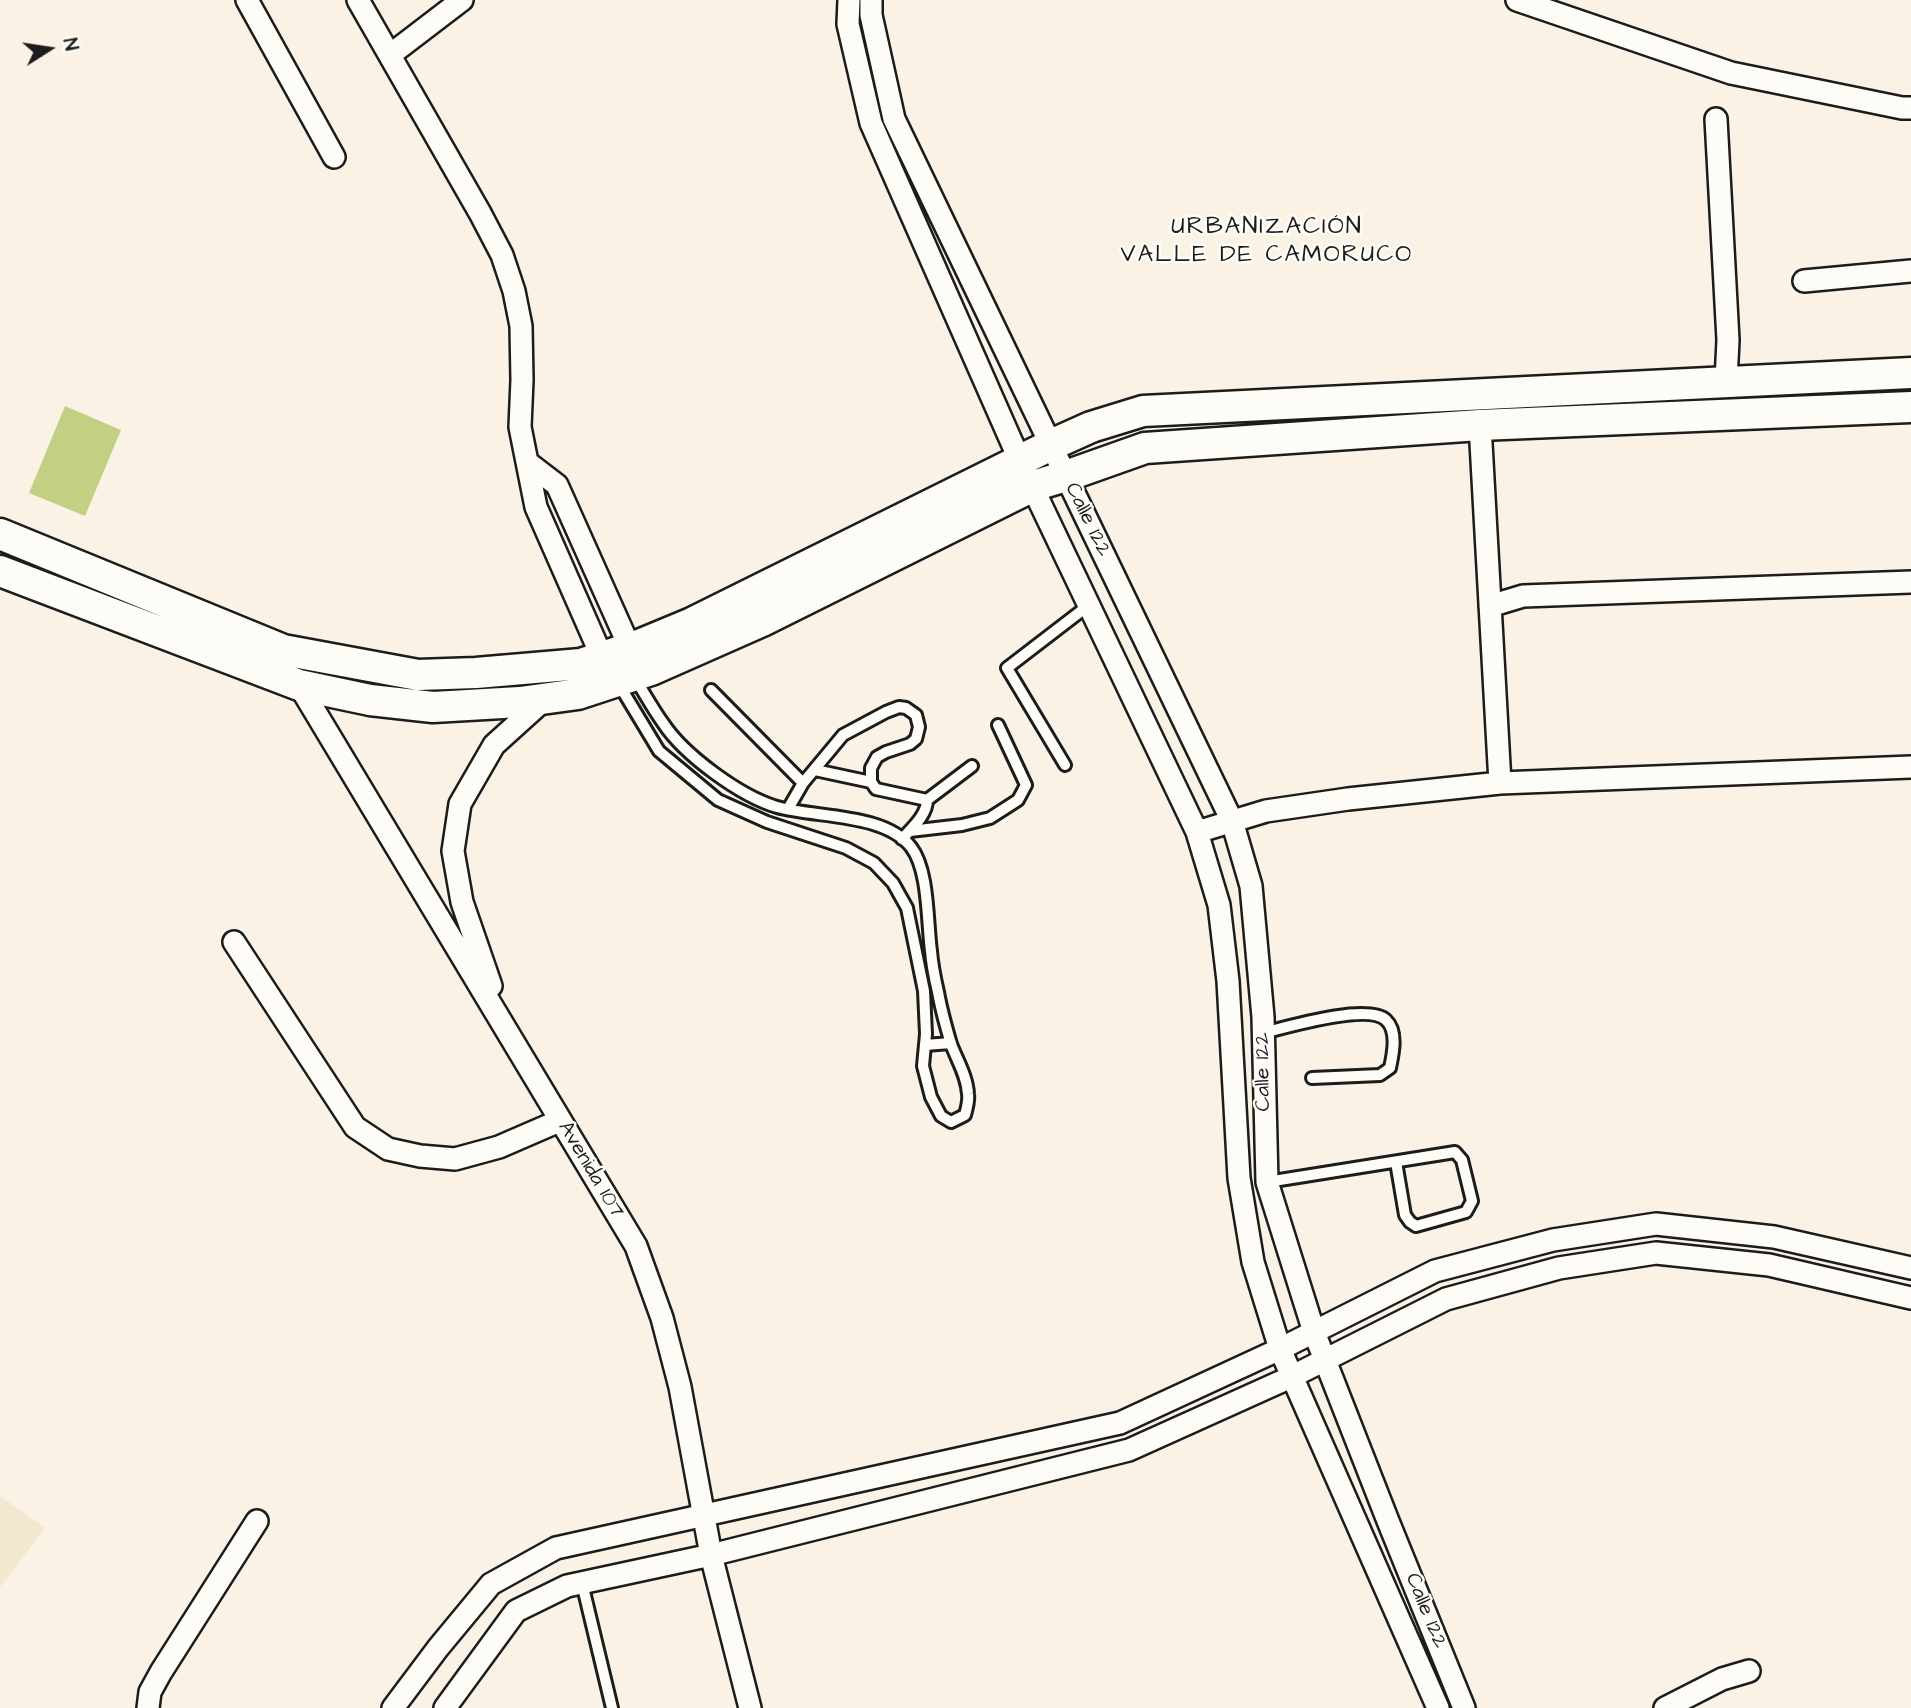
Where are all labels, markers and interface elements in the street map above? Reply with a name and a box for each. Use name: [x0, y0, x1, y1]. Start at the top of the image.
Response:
north arrow: [14, 14, 84, 84]
text: N: [56, 36, 84, 53]
district label: URBANIZACIÓN VALLE DE CAMORUCO: [1123, 214, 1411, 270]
street label: Calle 122: [1058, 479, 1116, 561]
street label: Calle 122: [1251, 1032, 1277, 1112]
street label: Avenida 107: [551, 1117, 629, 1223]
street label: Calle 122: [1399, 1570, 1451, 1652]

